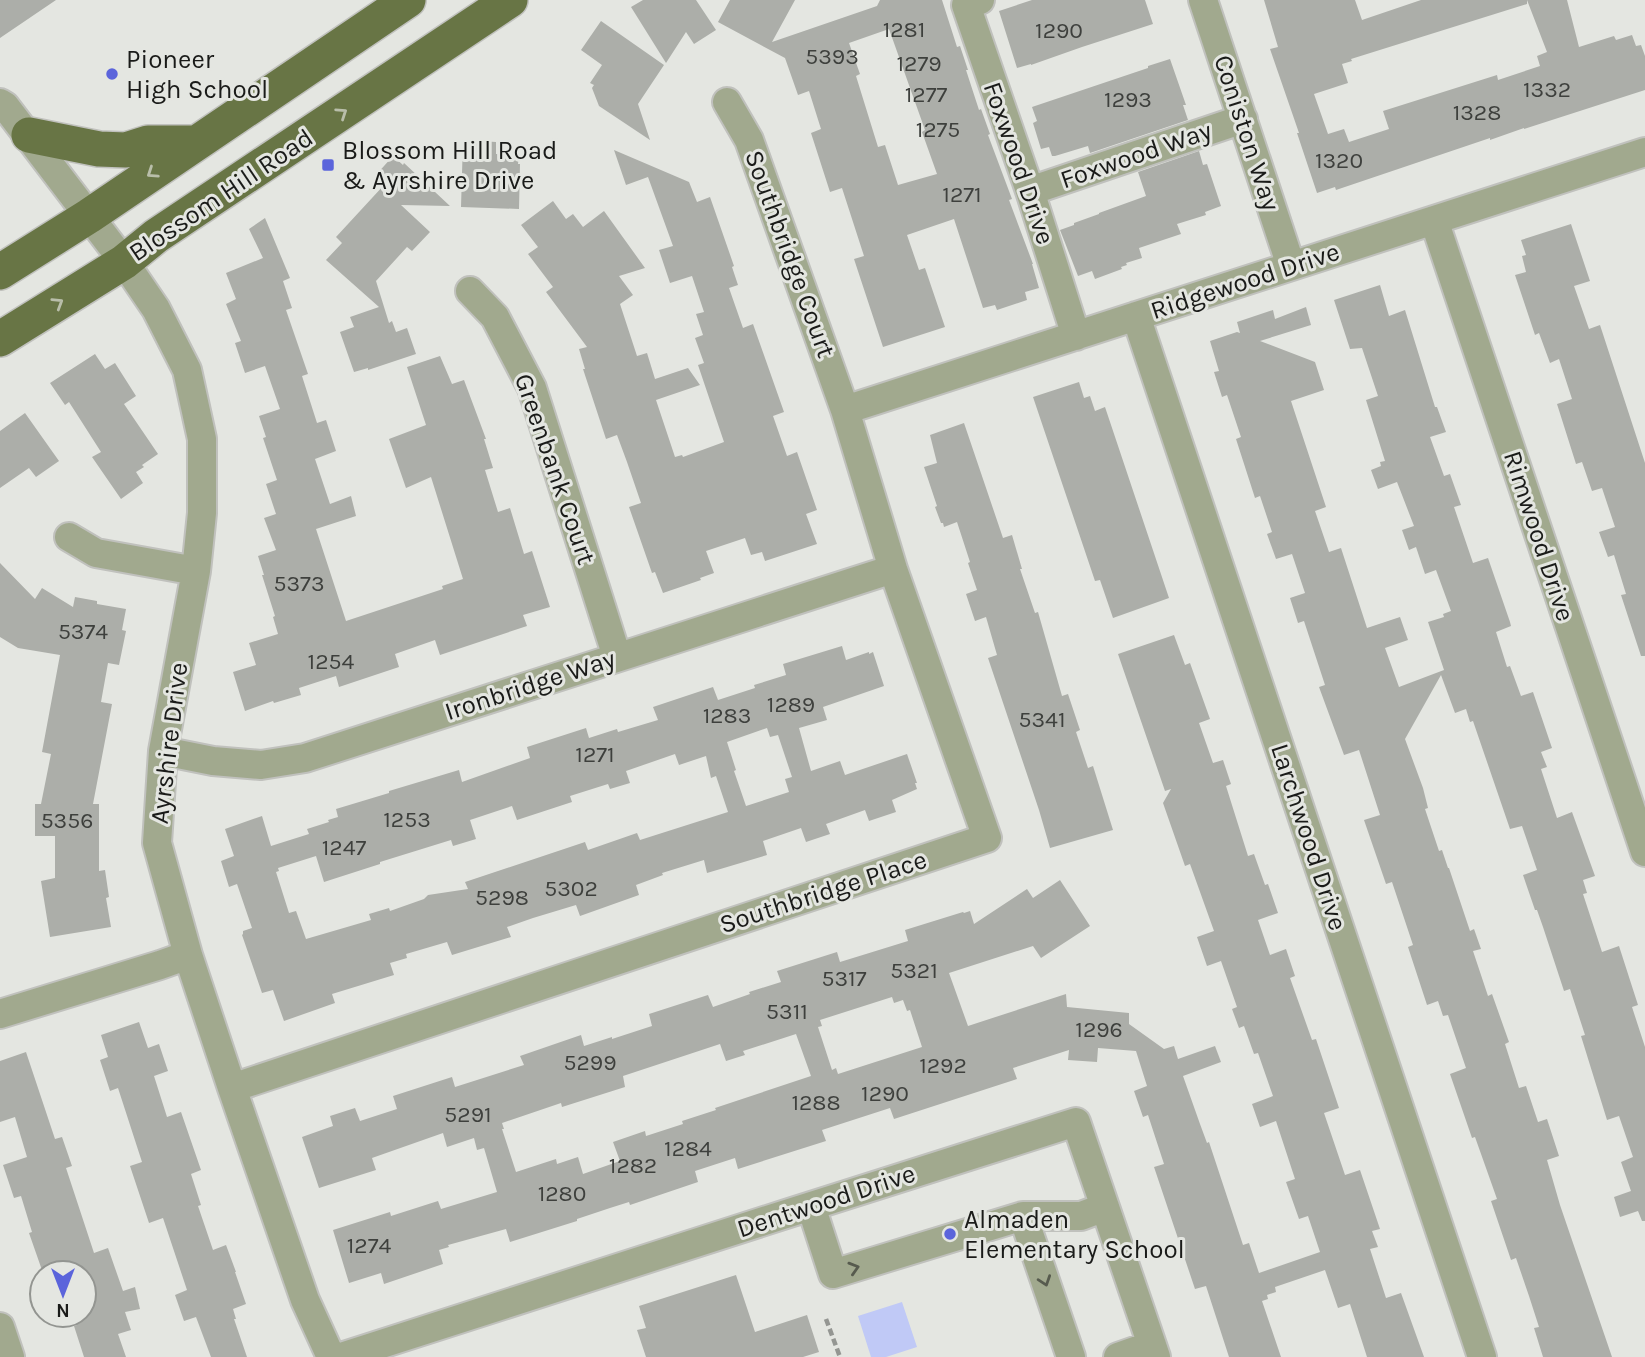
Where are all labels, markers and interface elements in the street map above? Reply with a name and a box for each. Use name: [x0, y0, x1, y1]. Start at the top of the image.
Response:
house number: 1281: [883, 16, 925, 43]
house number: 1290: [1035, 17, 1083, 44]
house number: 5393: [805, 43, 859, 70]
place label: Pioneer High School: [126, 44, 268, 105]
house number: 1279: [896, 50, 942, 77]
street label: Coniston Way: [1207, 51, 1287, 215]
marker: Pioneer High School: [104, 66, 120, 82]
house number: 1332: [1523, 76, 1571, 103]
street label: Foxwood Drive: [977, 78, 1061, 248]
house number: 1277: [905, 81, 947, 108]
house number: 1293: [1104, 86, 1152, 113]
house number: 1328: [1453, 99, 1501, 126]
one-way arrow: [334, 109, 347, 121]
street label: Foxwood Way: [1056, 115, 1216, 195]
house number: 1275: [916, 116, 960, 143]
street label: Blossom Hill Road: [123, 122, 319, 268]
place label: Blossom Hill Road & Ayrshire Drive: [342, 135, 557, 196]
street label: Southbridge Court: [738, 146, 842, 362]
house number: 1320: [1315, 147, 1363, 174]
marker: Blossom Hill Road & Ayrshire Drive: [320, 157, 336, 173]
one-way arrow: [147, 165, 160, 177]
house number: 1271: [942, 181, 982, 208]
street label: Ridgewood Drive: [1147, 236, 1343, 326]
one-way arrow: [51, 299, 64, 312]
street label: Greenbank Court: [508, 369, 602, 569]
street label: Rimwood Drive: [1497, 447, 1581, 625]
house number: 5373: [274, 570, 324, 597]
house number: 5374: [58, 618, 108, 645]
street label: Ironbridge Way: [441, 643, 619, 727]
house number: 1254: [308, 648, 355, 675]
street label: Ayrshire Drive: [144, 660, 194, 826]
house number: 1289: [767, 691, 815, 718]
house number: 1283: [703, 702, 751, 729]
house number: 5341: [1018, 706, 1066, 733]
street label: Larchwood Drive: [1264, 740, 1354, 934]
house number: 1271: [575, 741, 615, 768]
house number: 1253: [383, 806, 431, 833]
house number: 5356: [41, 807, 93, 834]
house number: 1247: [322, 834, 366, 861]
street label: Southbridge Place: [715, 844, 931, 940]
house number: 5302: [544, 875, 598, 902]
house number: 5298: [475, 884, 529, 911]
house number: 5321: [890, 957, 938, 984]
house number: 5317: [822, 965, 867, 992]
house number: 5311: [766, 998, 808, 1025]
house number: 1296: [1075, 1016, 1123, 1043]
house number: 5299: [564, 1049, 617, 1076]
house number: 1292: [919, 1052, 967, 1079]
house number: 1290: [861, 1080, 909, 1107]
house number: 1288: [791, 1089, 841, 1116]
house number: 5291: [444, 1101, 492, 1128]
house number: 1284: [664, 1135, 712, 1162]
house number: 1282: [609, 1152, 657, 1179]
street label: Dentwood Drive: [733, 1158, 919, 1244]
house number: 1280: [538, 1180, 586, 1207]
place label: Almaden Elementary School: [964, 1204, 1185, 1265]
marker: Almaden Elementary School: [942, 1226, 958, 1242]
house number: 1274: [347, 1232, 391, 1259]
north arrow: [28, 1259, 98, 1329]
one-way arrow: [847, 1261, 859, 1276]
one-way arrow: [1037, 1274, 1051, 1287]
text: N: [56, 1299, 70, 1321]

